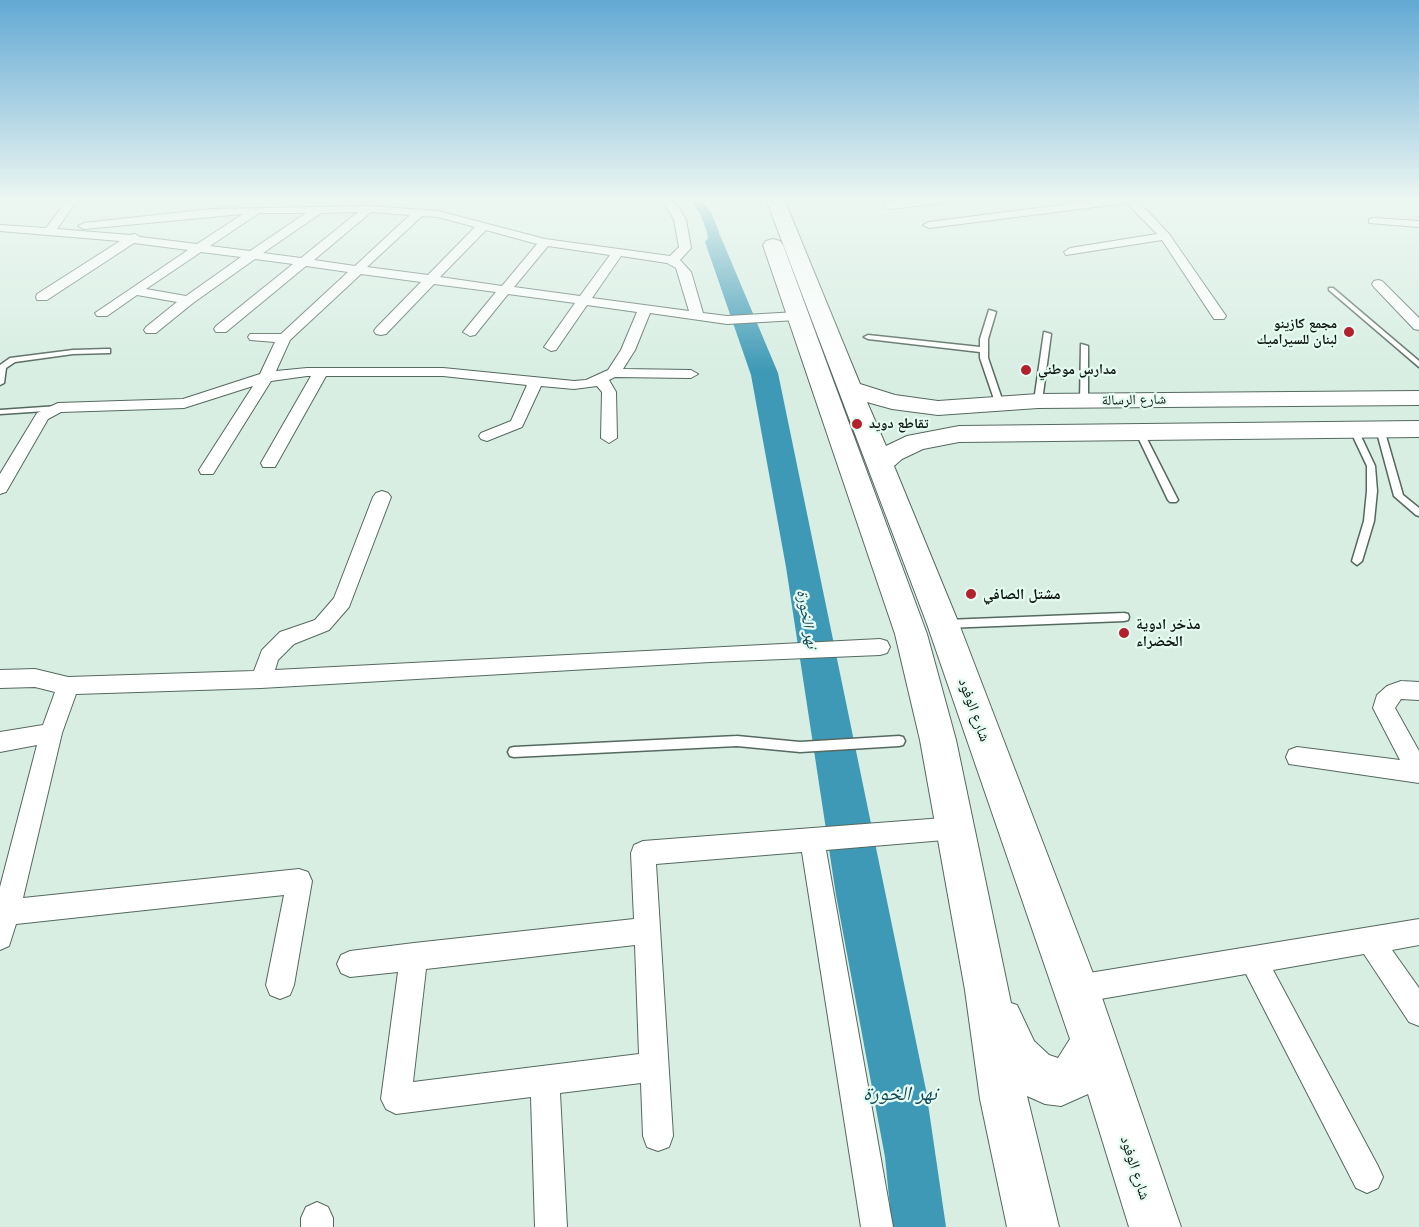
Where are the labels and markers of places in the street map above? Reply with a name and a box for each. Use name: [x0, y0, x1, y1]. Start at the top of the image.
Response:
place label: مجمع كازينو لبنان للسيراميك: [1257, 316, 1337, 348]
marker: مجمع كازينو لبنان للسيراميك: [1342, 325, 1356, 339]
place label: مدارس موطني: [1038, 362, 1116, 378]
marker: مدارس موطني: [1019, 363, 1033, 377]
place label: تقاطع دويد: [869, 416, 929, 432]
marker: تقاطع دويد: [850, 417, 864, 431]
place label: مشتل الصافي: [983, 585, 1061, 603]
marker: مشتل الصافي: [964, 587, 978, 601]
place label: مذخر ادوية الخضراء: [1136, 615, 1201, 650]
marker: مذخر ادوية الخضراء: [1117, 626, 1131, 640]

